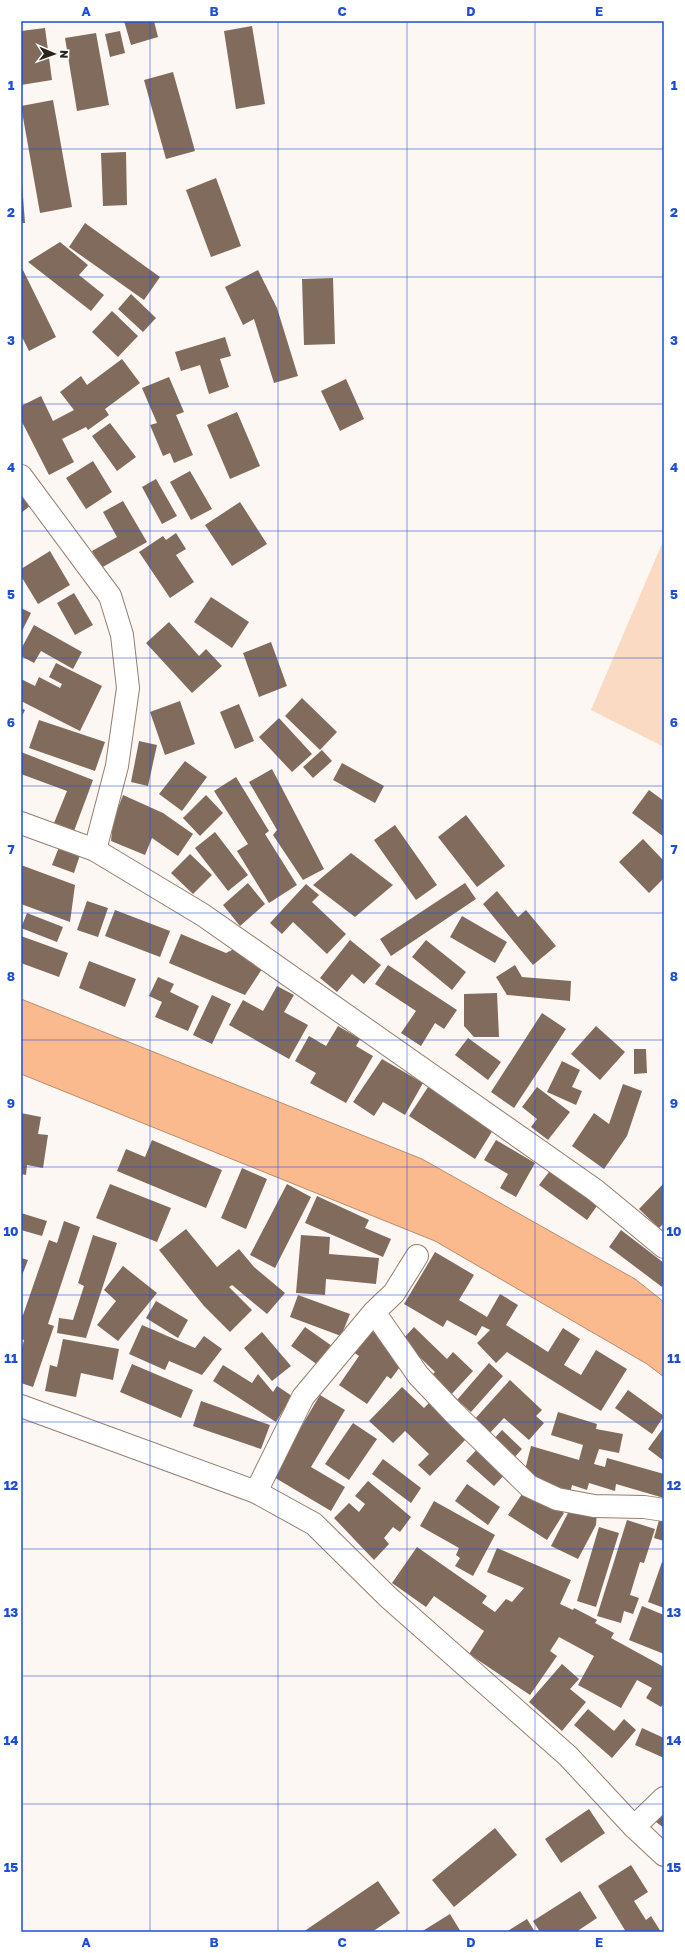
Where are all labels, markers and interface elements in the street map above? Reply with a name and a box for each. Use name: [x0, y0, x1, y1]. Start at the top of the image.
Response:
text: A: [81, 3, 91, 19]
text: B: [209, 3, 219, 19]
text: C: [337, 3, 347, 19]
text: D: [466, 3, 476, 19]
text: E: [595, 3, 603, 19]
north arrow: [34, 34, 74, 74]
text: N: [58, 50, 71, 59]
text: 1: [8, 77, 15, 93]
text: 1: [671, 77, 678, 93]
text: 2: [7, 204, 15, 220]
text: 2: [670, 204, 678, 220]
text: 3: [7, 332, 15, 348]
text: 3: [670, 332, 678, 348]
text: 4: [7, 459, 15, 475]
text: 4: [670, 459, 678, 475]
text: 5: [7, 586, 15, 602]
text: 5: [670, 586, 678, 602]
text: 6: [7, 714, 15, 730]
text: 6: [670, 714, 678, 730]
text: 7: [7, 841, 15, 857]
text: 7: [670, 841, 678, 857]
text: 8: [7, 968, 15, 984]
text: 8: [670, 968, 678, 984]
text: 9: [7, 1095, 15, 1111]
text: 9: [670, 1095, 678, 1111]
text: 10: [3, 1223, 19, 1239]
text: 10: [666, 1223, 682, 1239]
text: 11: [4, 1350, 18, 1366]
text: 11: [667, 1350, 681, 1366]
text: 12: [4, 1477, 18, 1493]
text: 12: [667, 1477, 681, 1493]
text: 13: [4, 1604, 18, 1620]
text: 13: [667, 1604, 681, 1620]
text: 14: [4, 1732, 18, 1748]
text: 14: [667, 1732, 681, 1748]
text: 15: [4, 1859, 18, 1875]
text: 15: [667, 1859, 681, 1875]
text: A: [81, 1934, 91, 1950]
text: B: [209, 1934, 219, 1950]
text: C: [337, 1934, 347, 1950]
text: D: [466, 1934, 476, 1950]
text: E: [595, 1934, 603, 1950]

